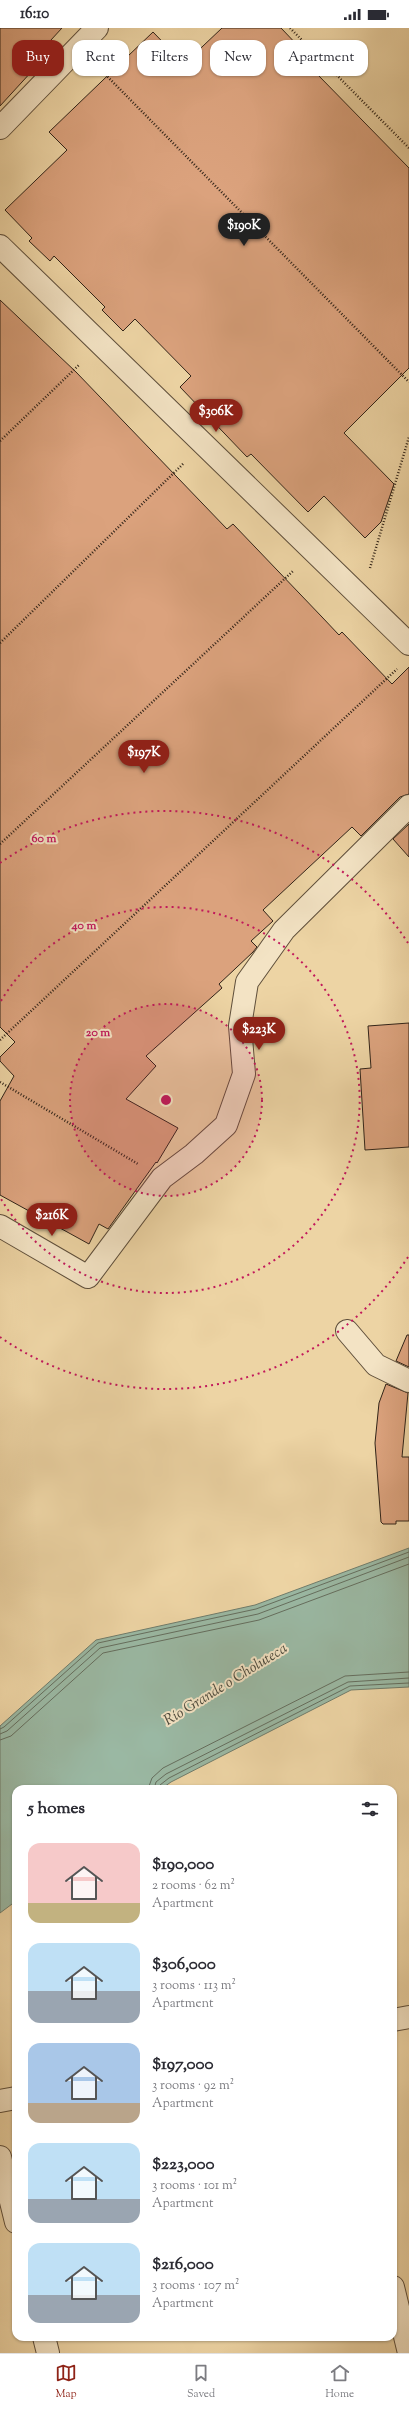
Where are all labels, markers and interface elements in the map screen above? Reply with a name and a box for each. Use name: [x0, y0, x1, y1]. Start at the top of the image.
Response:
text: 16:10: [20, 4, 49, 25]
chip: Buy: [12, 40, 64, 76]
chip: Rent: [72, 40, 129, 76]
chip: Filters: [137, 40, 202, 76]
chip: New: [210, 40, 266, 76]
chip: Apartment: [274, 40, 368, 76]
pin: $190K: [216, 213, 272, 247]
text: $190K: [227, 217, 261, 235]
pin: $306K: [188, 399, 244, 433]
text: $306K: [199, 403, 233, 421]
pin: $197K: [116, 740, 172, 774]
text: $197K: [127, 744, 161, 762]
text: 60 m: [32, 830, 56, 848]
text: 40 m: [71, 917, 96, 935]
pin: $223K: [231, 1017, 287, 1051]
text: $223K: [242, 1021, 276, 1039]
text: 20 m: [86, 1024, 110, 1042]
centre of rings: [159, 1093, 173, 1107]
pin: $216K: [24, 1203, 80, 1237]
text: $216K: [35, 1207, 69, 1225]
water label: Río Grande o Choluteca: [160, 1638, 292, 1732]
text: 5 homes: [28, 1797, 85, 1821]
icon: filters: [359, 1798, 381, 1820]
text: $190,000: [152, 1853, 214, 1877]
icon: home: [60, 1859, 108, 1907]
text: 2 rooms · 62 m²: [152, 1877, 235, 1895]
text: Apartment: [152, 1895, 213, 1913]
text: $306,000: [152, 1953, 216, 1977]
icon: home: [60, 1959, 108, 2007]
text: 3 rooms · 113 m²: [152, 1977, 236, 1995]
text: Apartment: [152, 1995, 213, 2013]
text: $197,000: [152, 2053, 213, 2077]
icon: home: [60, 2059, 108, 2107]
text: 3 rooms · 92 m²: [152, 2077, 234, 2095]
text: Apartment: [152, 2095, 213, 2113]
text: $223,000: [152, 2153, 215, 2177]
icon: home: [60, 2159, 108, 2207]
text: 3 rooms · 101 m²: [152, 2177, 237, 2195]
text: Apartment: [152, 2195, 213, 2213]
text: $216,000: [152, 2253, 214, 2277]
icon: home: [60, 2259, 108, 2307]
text: 3 rooms · 107 m²: [152, 2277, 239, 2295]
text: Apartment: [152, 2295, 213, 2313]
tab: Map: [55, 2362, 77, 2402]
tab: Saved: [187, 2362, 215, 2402]
tab: Home: [325, 2362, 354, 2402]

